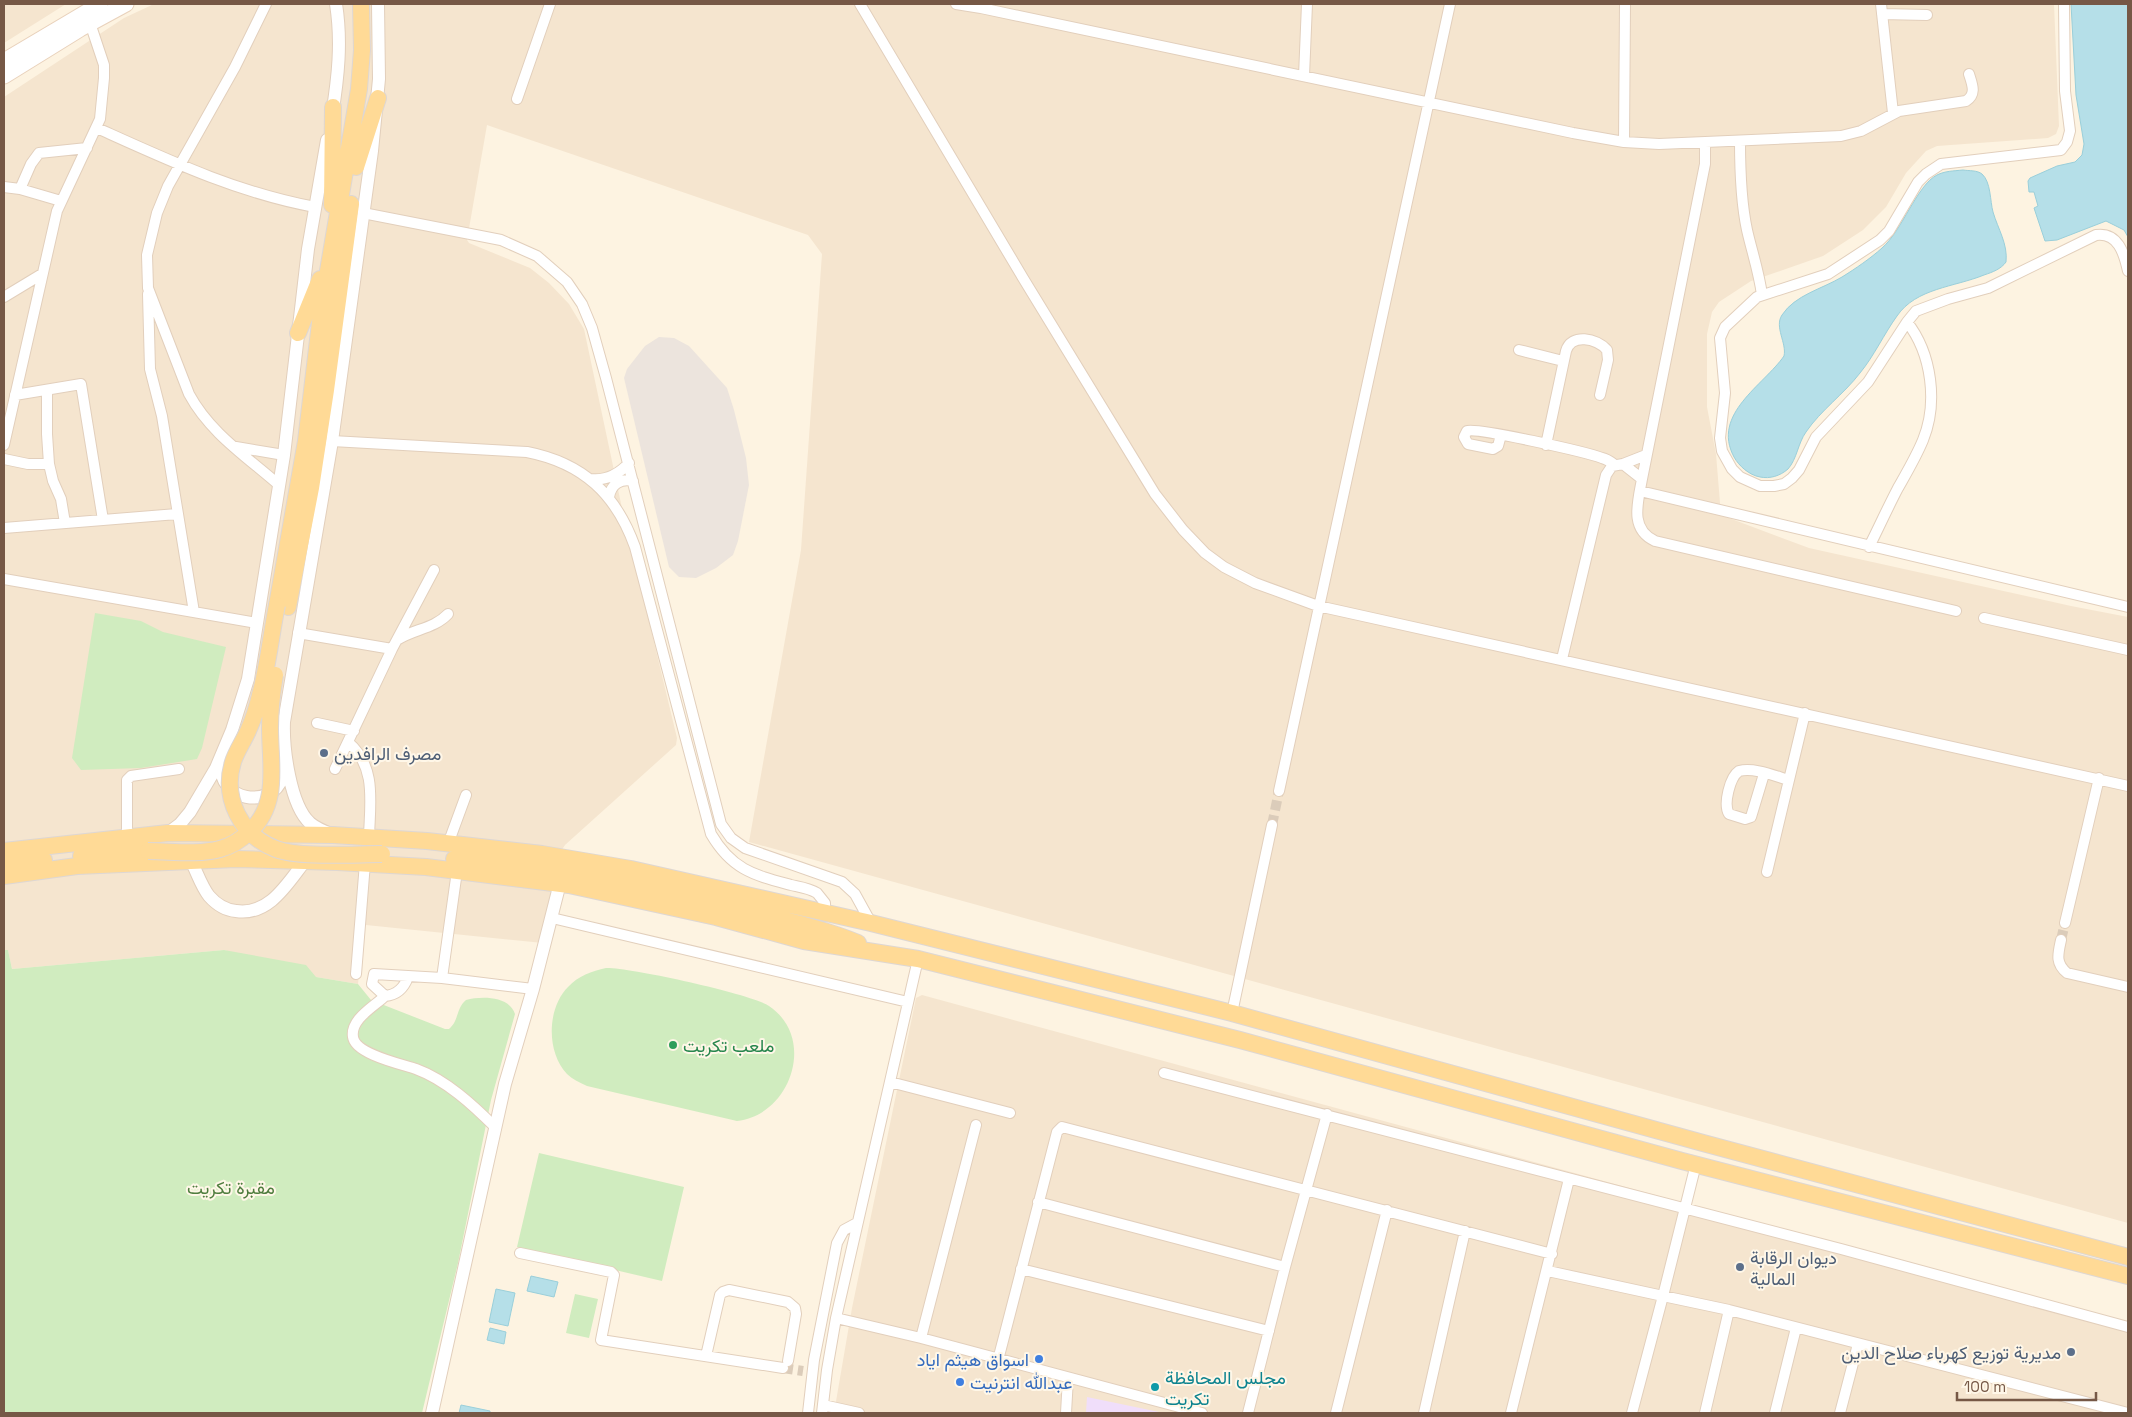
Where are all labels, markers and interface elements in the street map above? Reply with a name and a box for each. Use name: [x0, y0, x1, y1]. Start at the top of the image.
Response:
place label: مصرف الرافدين: [334, 742, 441, 765]
marker: مصرف الرافدين: [318, 747, 330, 759]
place label: ملعب تكريت: [683, 1034, 774, 1057]
marker: ملعب تكريت: [667, 1039, 679, 1051]
park label: مقبرة تكريت: [187, 1176, 275, 1199]
place label: ديوان الرقابة المالية: [1750, 1246, 1837, 1290]
marker: ديوان الرقابة المالية: [1734, 1261, 1746, 1273]
place label: مديرية توزيع كهرباء صلاح الدين: [1841, 1341, 2061, 1365]
marker: مديرية توزيع كهرباء صلاح الدين: [2065, 1346, 2077, 1358]
place label: اسواق هيثم اياد: [917, 1348, 1029, 1372]
marker: اسواق هيثم اياد: [1033, 1353, 1045, 1365]
place label: مجلس المحافظة تكريت: [1165, 1366, 1286, 1410]
scale bar: [1957, 1370, 2096, 1402]
place label: عبدالله انترنيت: [970, 1371, 1072, 1394]
marker: عبدالله انترنيت: [954, 1376, 966, 1388]
text: 100 m: [1964, 1377, 2006, 1396]
marker: مجلس المحافظة تكريت: [1149, 1381, 1161, 1393]

